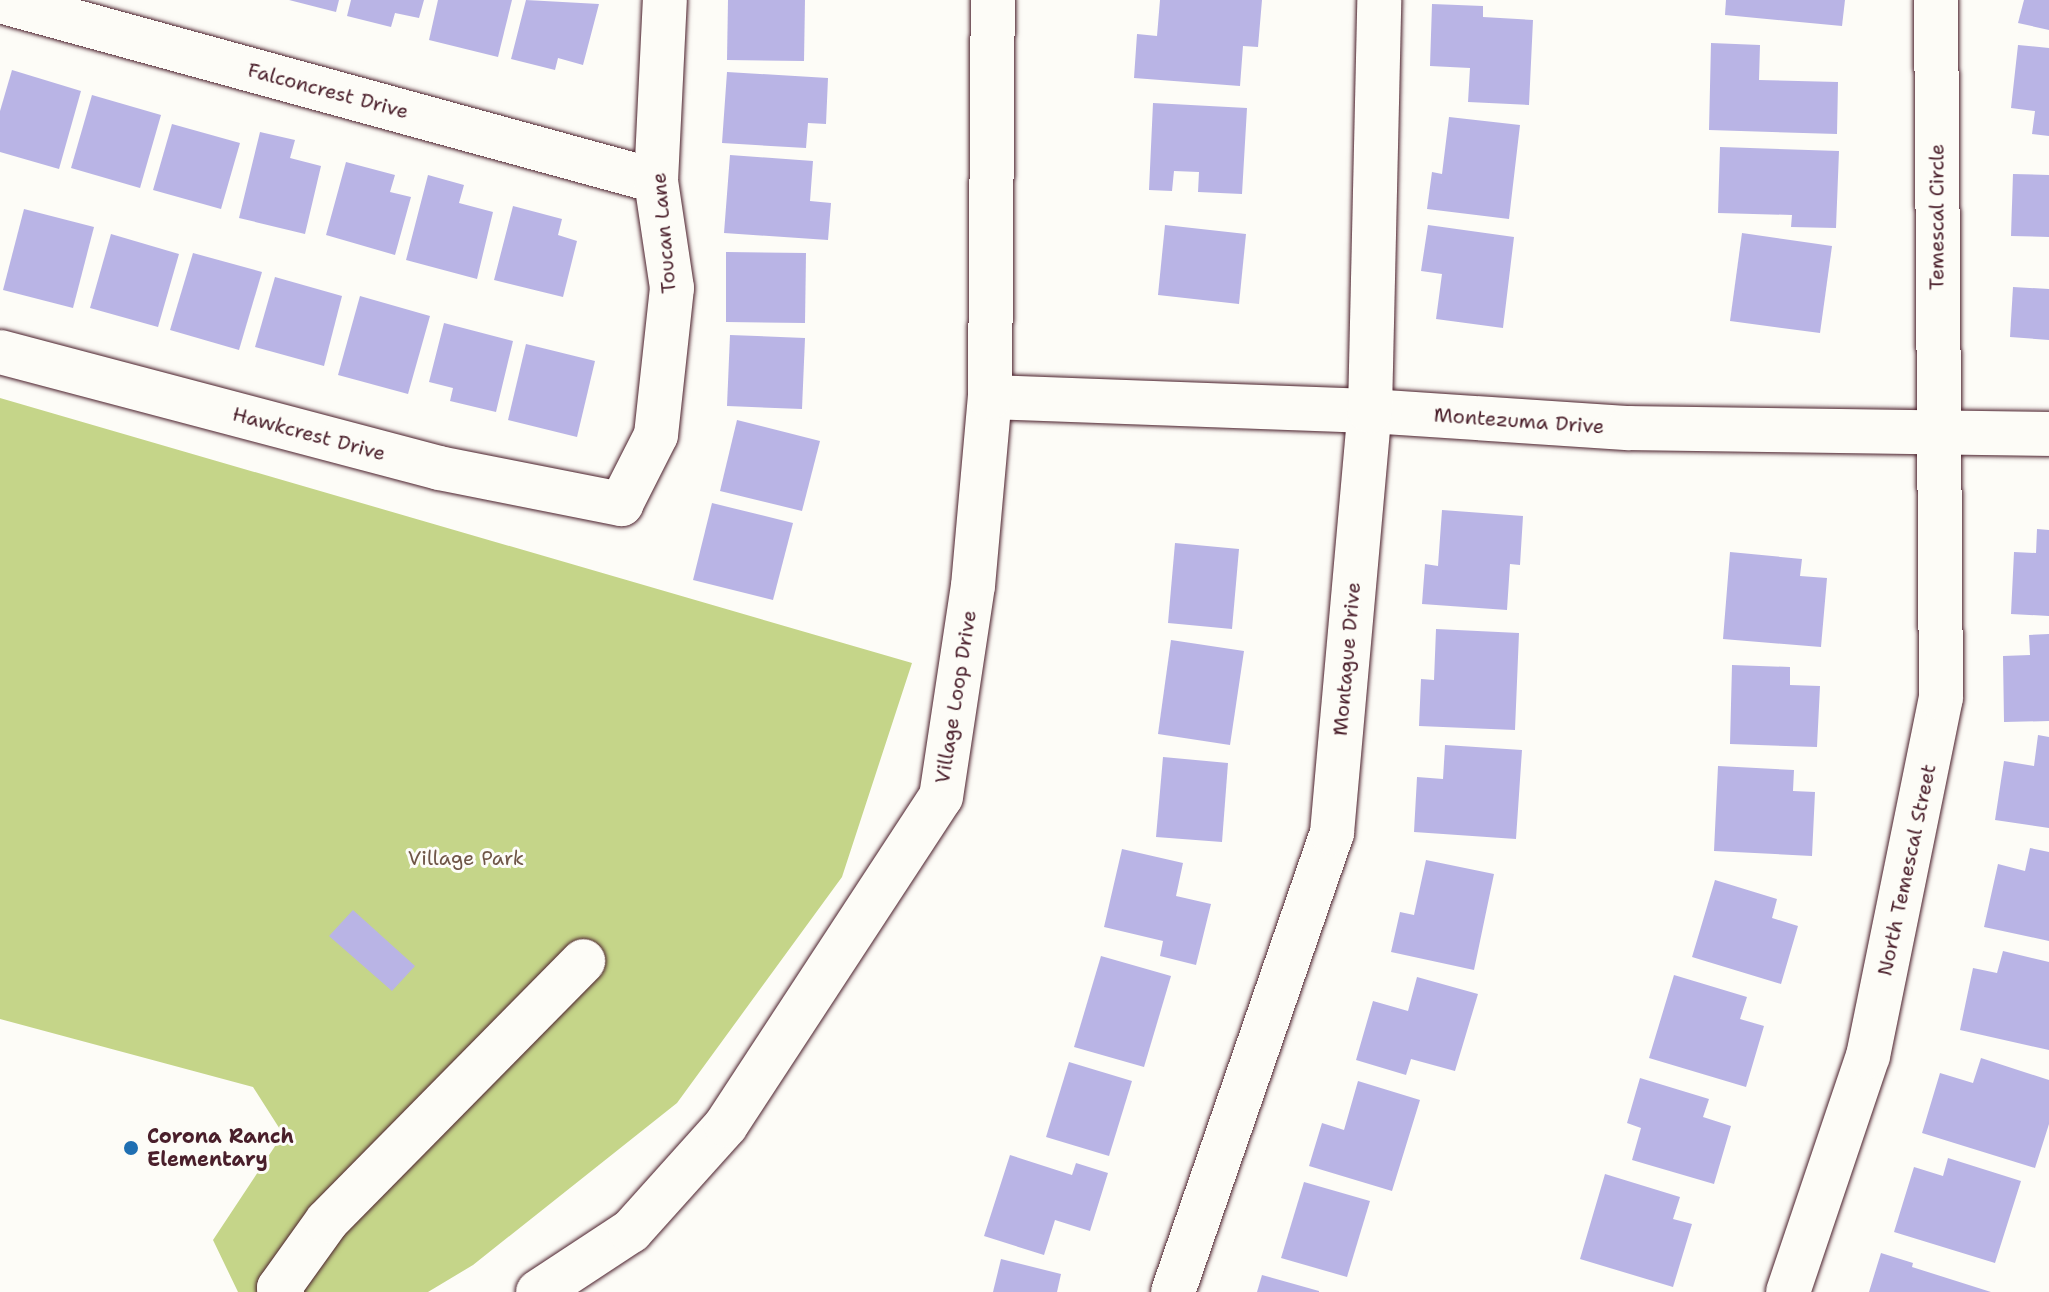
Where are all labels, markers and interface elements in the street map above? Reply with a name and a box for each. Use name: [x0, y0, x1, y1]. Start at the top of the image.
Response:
street label: Falconcrest Drive: [245, 58, 411, 124]
street label: Temescal Circle: [1925, 144, 1949, 290]
street label: Toucan Lane: [647, 172, 681, 294]
street label: Hawkcrest Drive: [230, 402, 388, 466]
street label: Montezuma Drive: [1433, 403, 1605, 439]
street label: Montague Drive: [1328, 581, 1366, 737]
street label: Village Loop Drive: [930, 609, 982, 785]
street label: North Temescal Street: [1873, 762, 1941, 978]
park label: Village Park: [408, 846, 524, 870]
place label: Corona Ranch Elementary: [147, 1124, 294, 1171]
marker: Corona Ranch Elementary: [122, 1139, 140, 1157]

